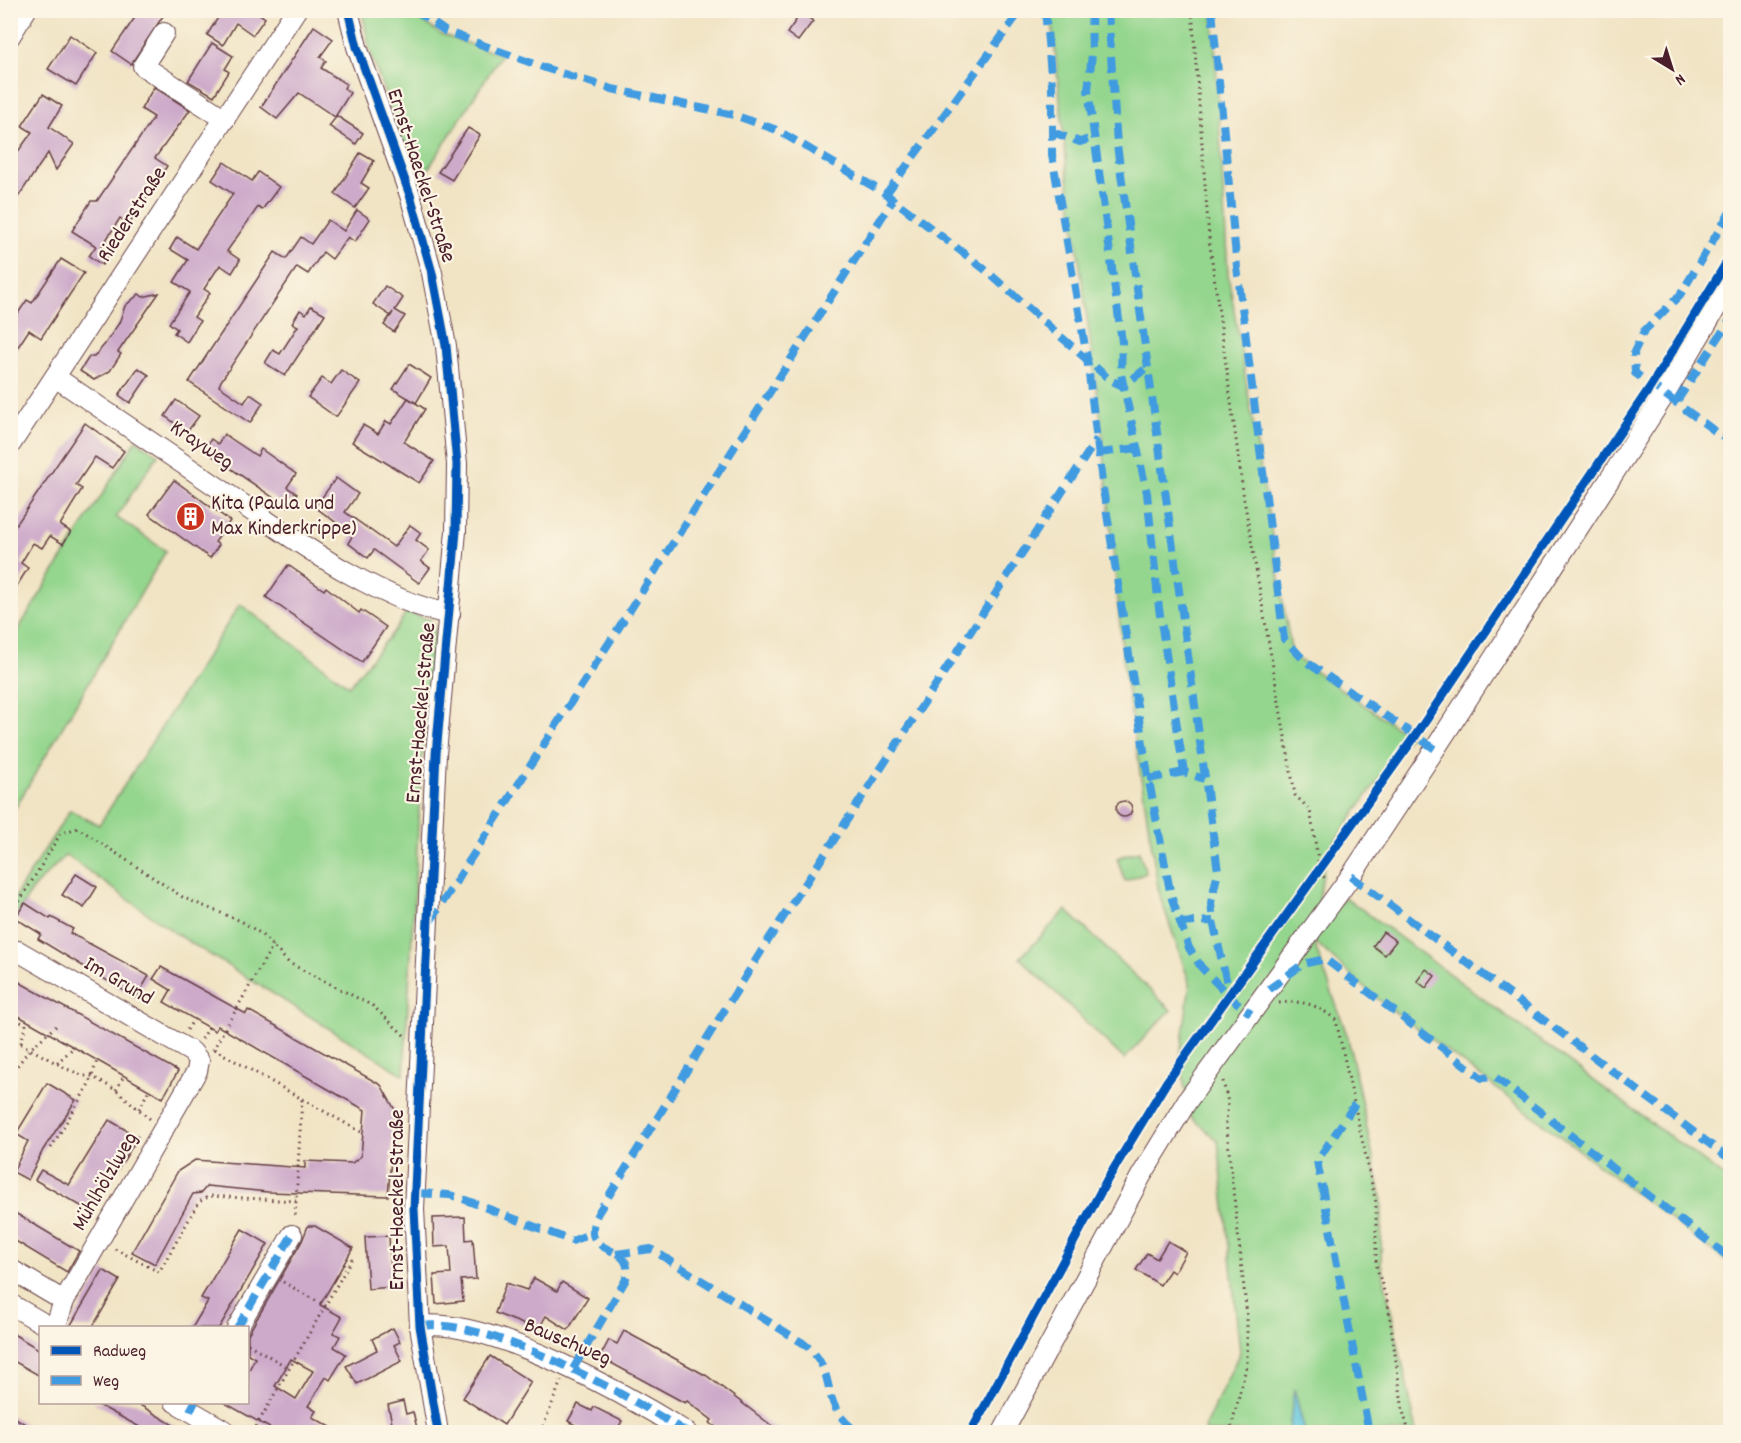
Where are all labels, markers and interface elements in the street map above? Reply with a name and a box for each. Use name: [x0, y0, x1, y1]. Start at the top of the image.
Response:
north arrow: [1642, 39, 1702, 99]
text: N: [1669, 67, 1690, 90]
street label: Ernst-Haeckel-Straße: [377, 85, 463, 267]
street label: Riederstraße: [90, 161, 176, 269]
street label: Krayweg: [163, 413, 239, 479]
place label: Kita (Paula und Max Kinderkrippe): [211, 489, 357, 545]
building icon: Kita (Paula und Max Kinderkrippe): [174, 501, 206, 533]
street label: Ernst-Haeckel-Straße: [399, 621, 445, 805]
street label: Im Grund: [77, 950, 159, 1014]
street label: Ernst-Haeckel-Straße: [383, 1109, 414, 1291]
street label: Mühlhölzlweg: [65, 1127, 147, 1237]
street label: Bauschweg: [519, 1311, 615, 1375]
legend: [39, 1326, 249, 1404]
text: Radweg: [93, 1340, 146, 1365]
text: Weg: [93, 1370, 119, 1395]

